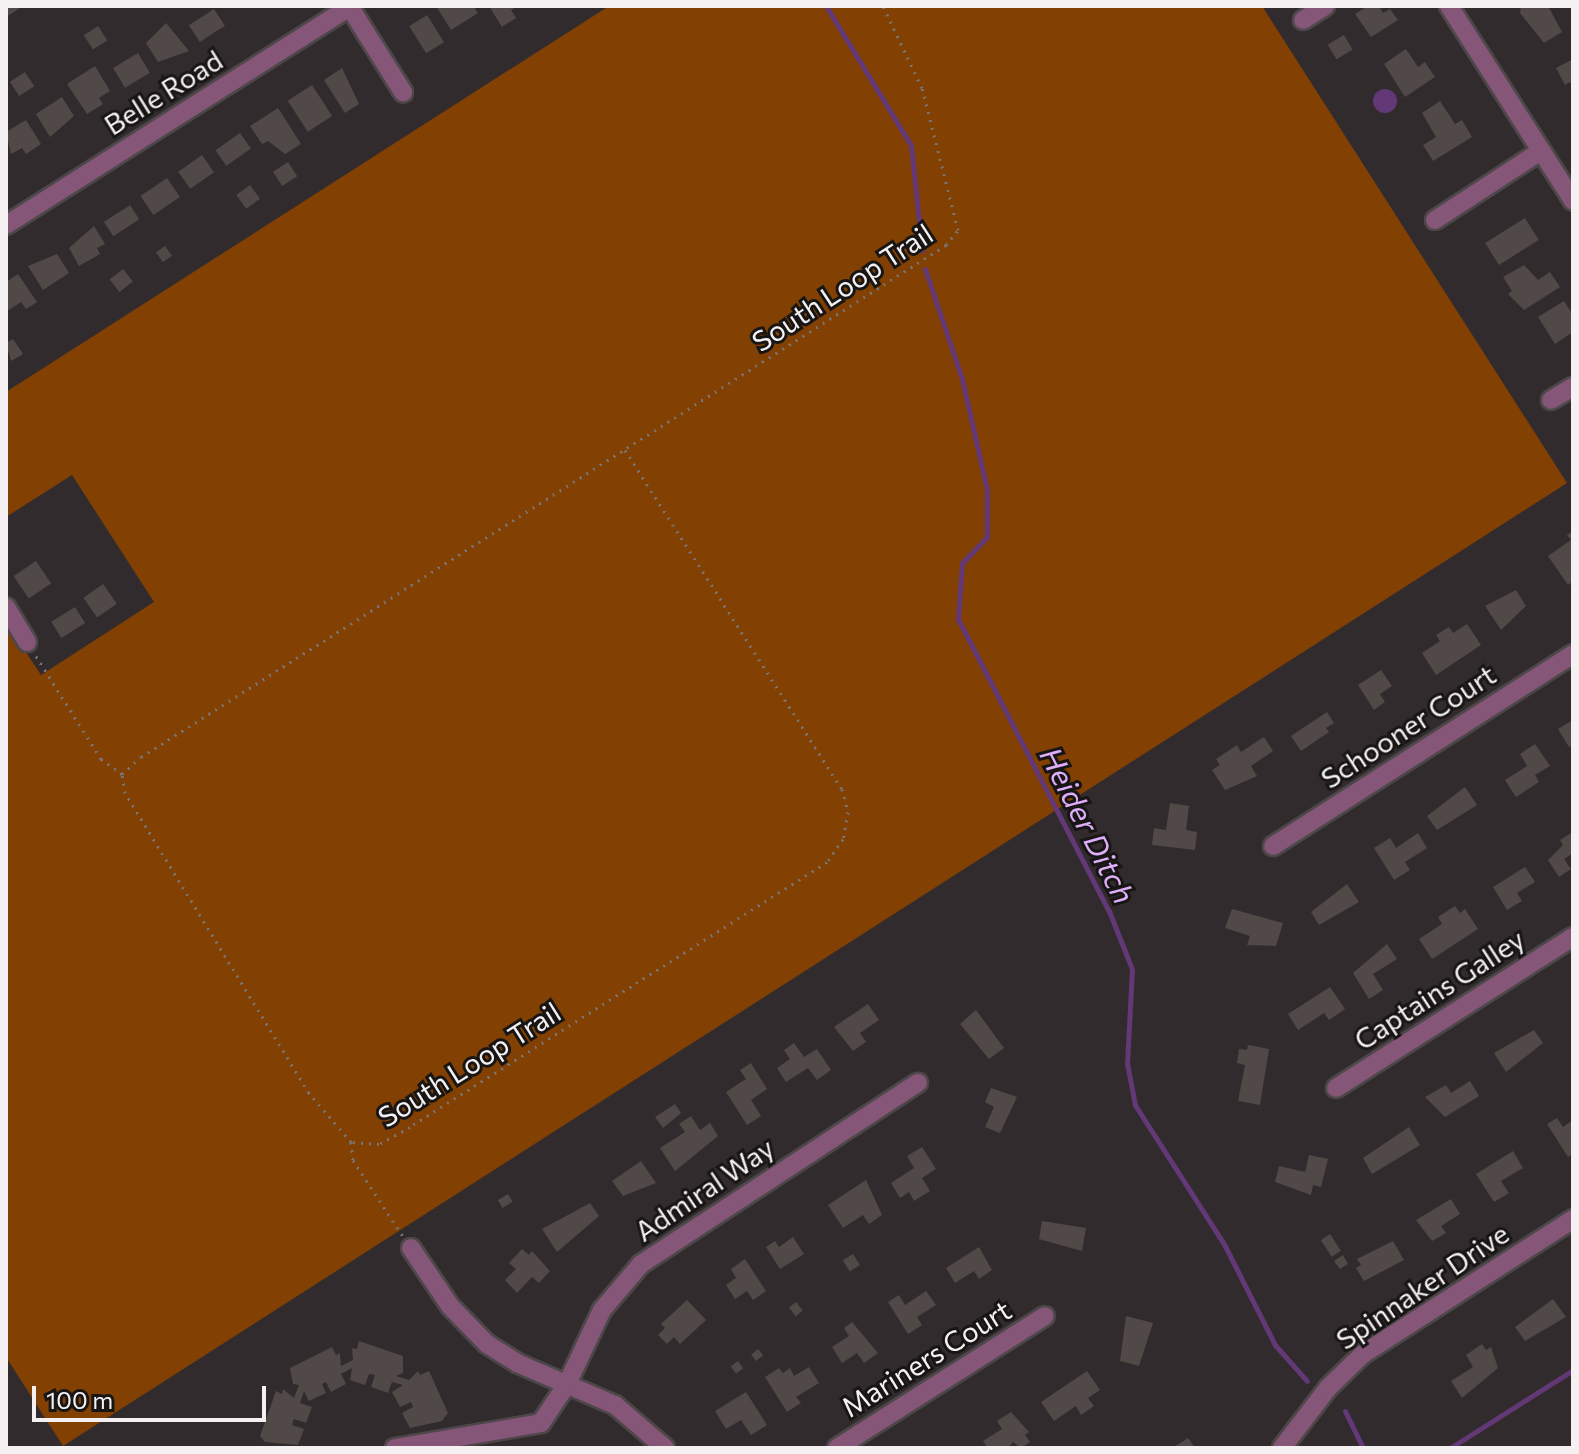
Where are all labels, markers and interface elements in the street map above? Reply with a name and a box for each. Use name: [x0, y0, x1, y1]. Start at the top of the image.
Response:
street label: Belle Road: [98, 43, 228, 141]
street label: South Loop Trail: [745, 216, 939, 358]
street label: Schooner Court: [1314, 657, 1502, 795]
water label: Heider Ditch: [1033, 741, 1143, 909]
street label: Captains Galley: [1348, 922, 1530, 1056]
street label: South Loop Trail: [372, 994, 566, 1134]
street label: Admiral Way: [628, 1130, 780, 1248]
street label: Spinnaker Drive: [1330, 1216, 1514, 1356]
street label: Mariners Court: [835, 1293, 1017, 1423]
scale bar: [36, 1370, 270, 1420]
text: 100 m: [46, 1385, 113, 1414]

